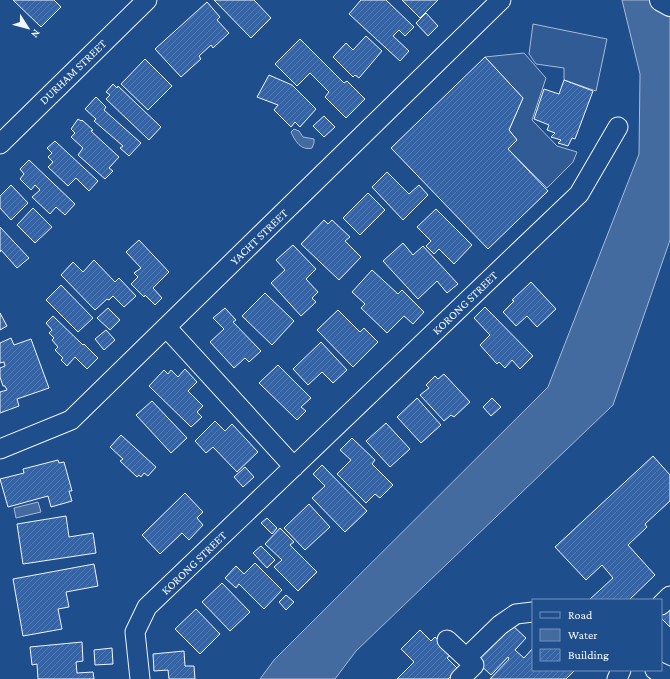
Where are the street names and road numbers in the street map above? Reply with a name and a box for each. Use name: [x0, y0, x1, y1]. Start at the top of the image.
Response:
street label: DURHAM STREET: [37, 36, 110, 107]
street label: YACHT STREET: [227, 206, 291, 268]
street label: KORONG STREET: [429, 268, 501, 338]
street label: KORONG STREET: [158, 528, 230, 598]

